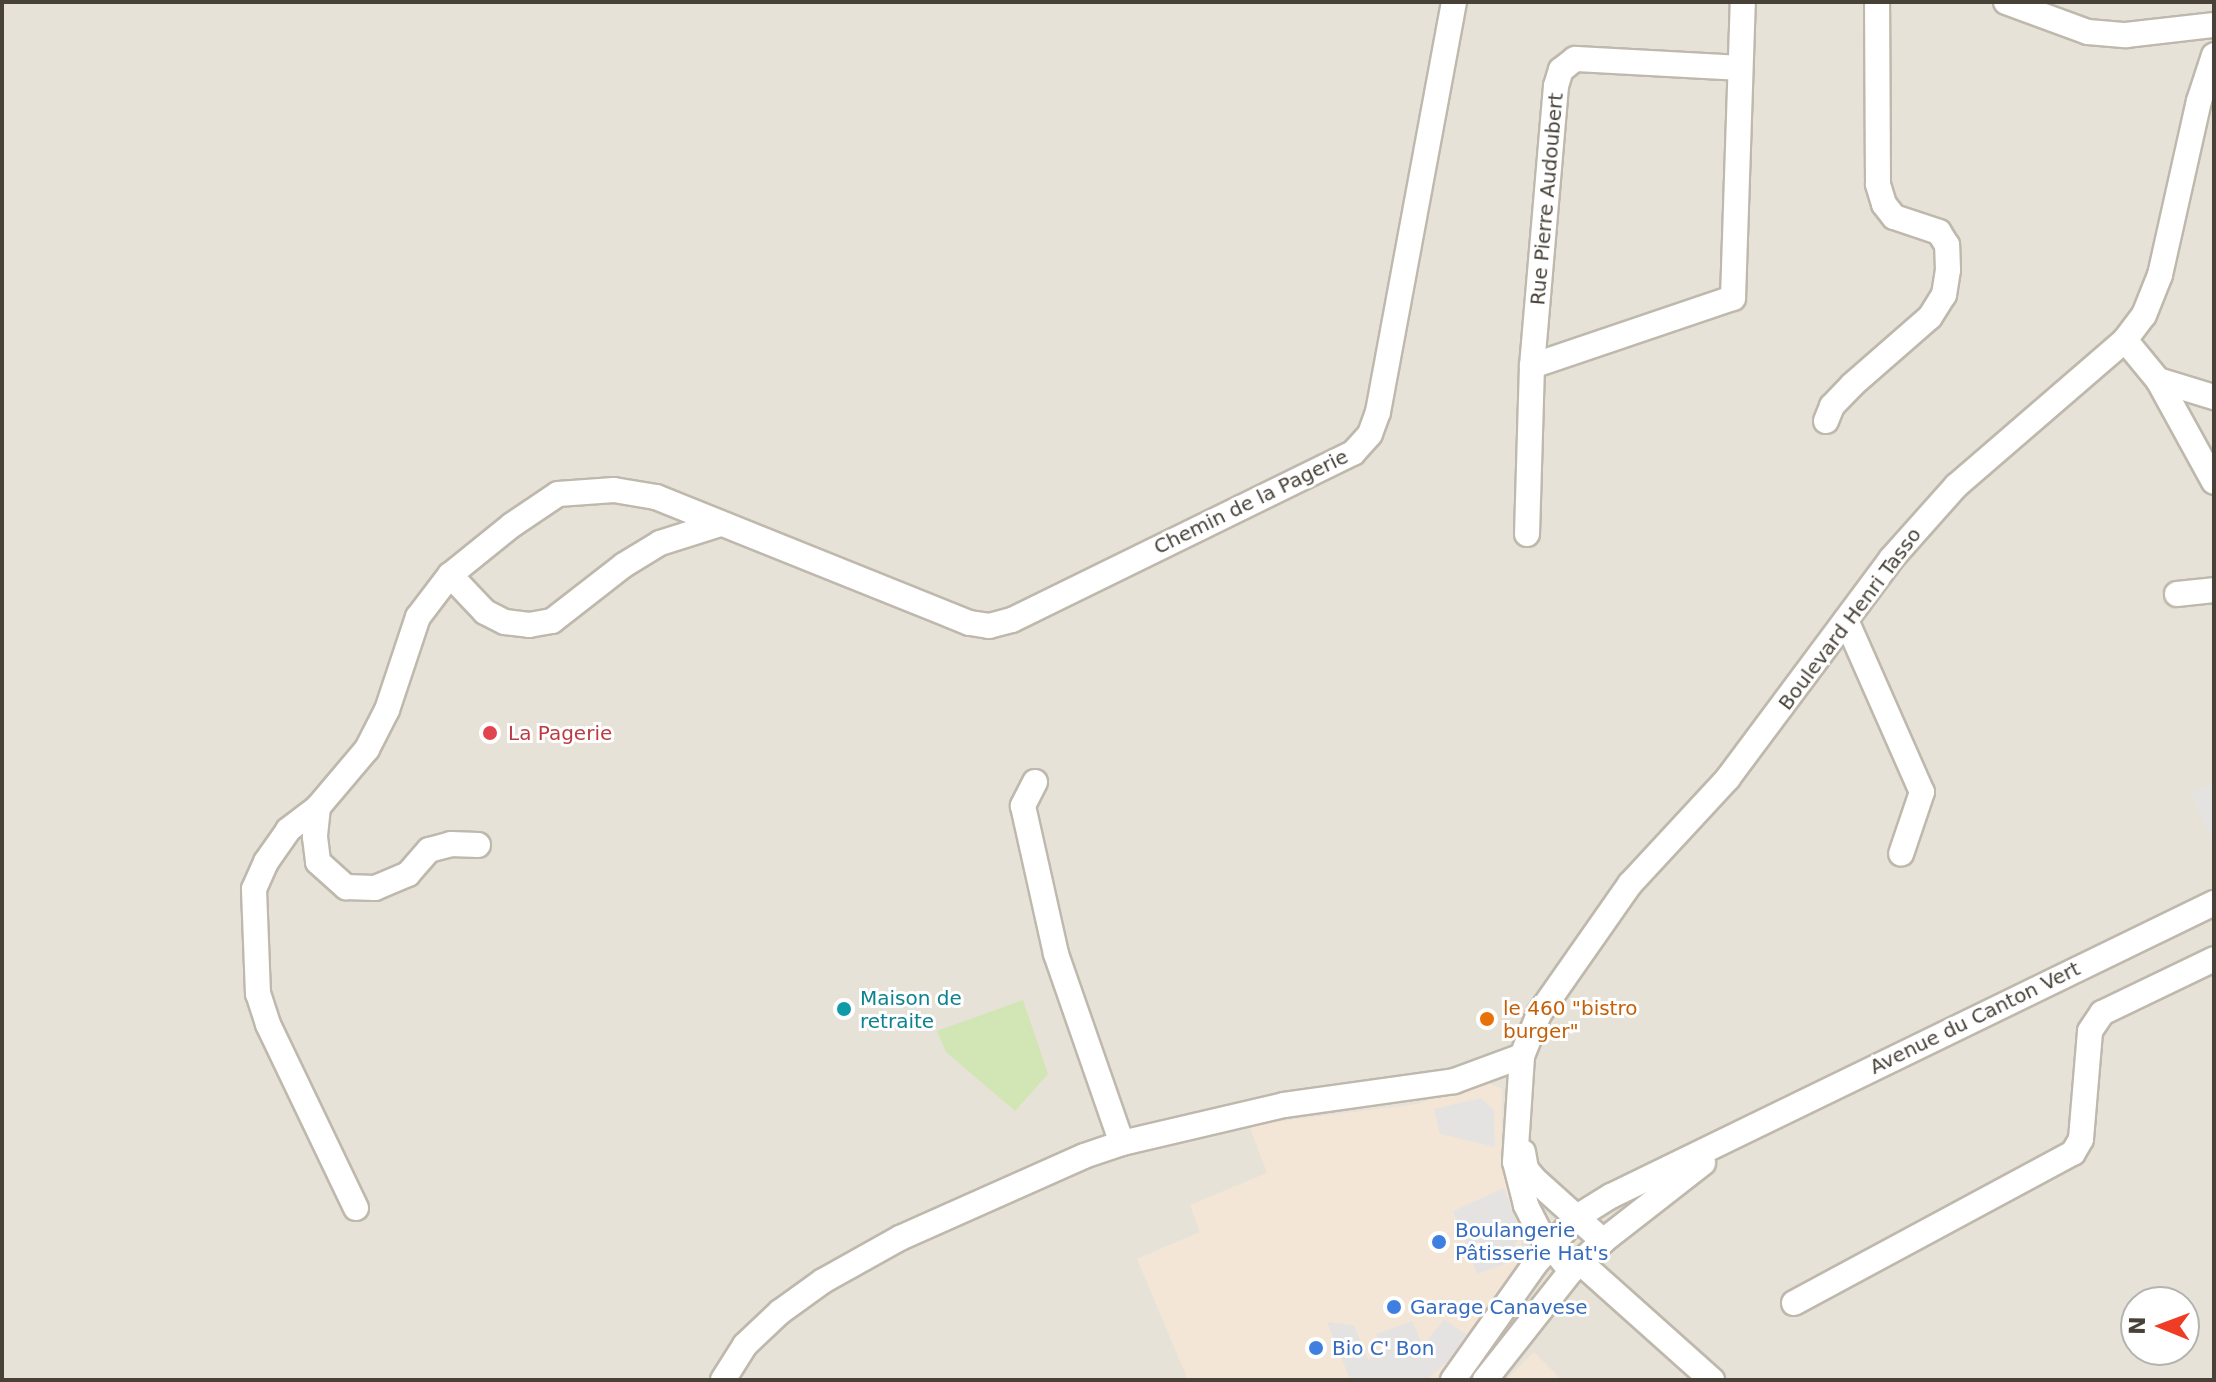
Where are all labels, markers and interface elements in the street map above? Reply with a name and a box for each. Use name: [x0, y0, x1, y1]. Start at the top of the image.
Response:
street label: Rue Pierre Audoubert: [1526, 92, 1568, 306]
street label: Chemin de la Pagerie: [1150, 445, 1352, 559]
street label: Boulevard Henri Tasso: [1774, 523, 1926, 715]
place label: La Pagerie: [508, 721, 612, 745]
marker: La Pagerie: [479, 722, 501, 744]
street label: Avenue du Canton Vert: [1866, 957, 2084, 1079]
place label: Maison de retraite: [860, 986, 962, 1033]
place label: le 460 "bistro burger": [1503, 996, 1637, 1043]
marker: Maison de retraite: [835, 1000, 853, 1018]
marker: le 460 "bistro burger": [1478, 1010, 1496, 1028]
place label: Boulangerie Pâtisserie Hat's: [1455, 1218, 1608, 1265]
marker: Boulangerie Pâtisserie Hat's: [1430, 1233, 1448, 1251]
north arrow: [2120, 1286, 2200, 1366]
place label: Garage Canavese: [1410, 1295, 1588, 1319]
marker: Garage Canavese: [1385, 1298, 1403, 1316]
text: N: [2125, 1316, 2150, 1335]
place label: Bio C' Bon: [1332, 1336, 1434, 1360]
marker: Bio C' Bon: [1307, 1339, 1325, 1357]

